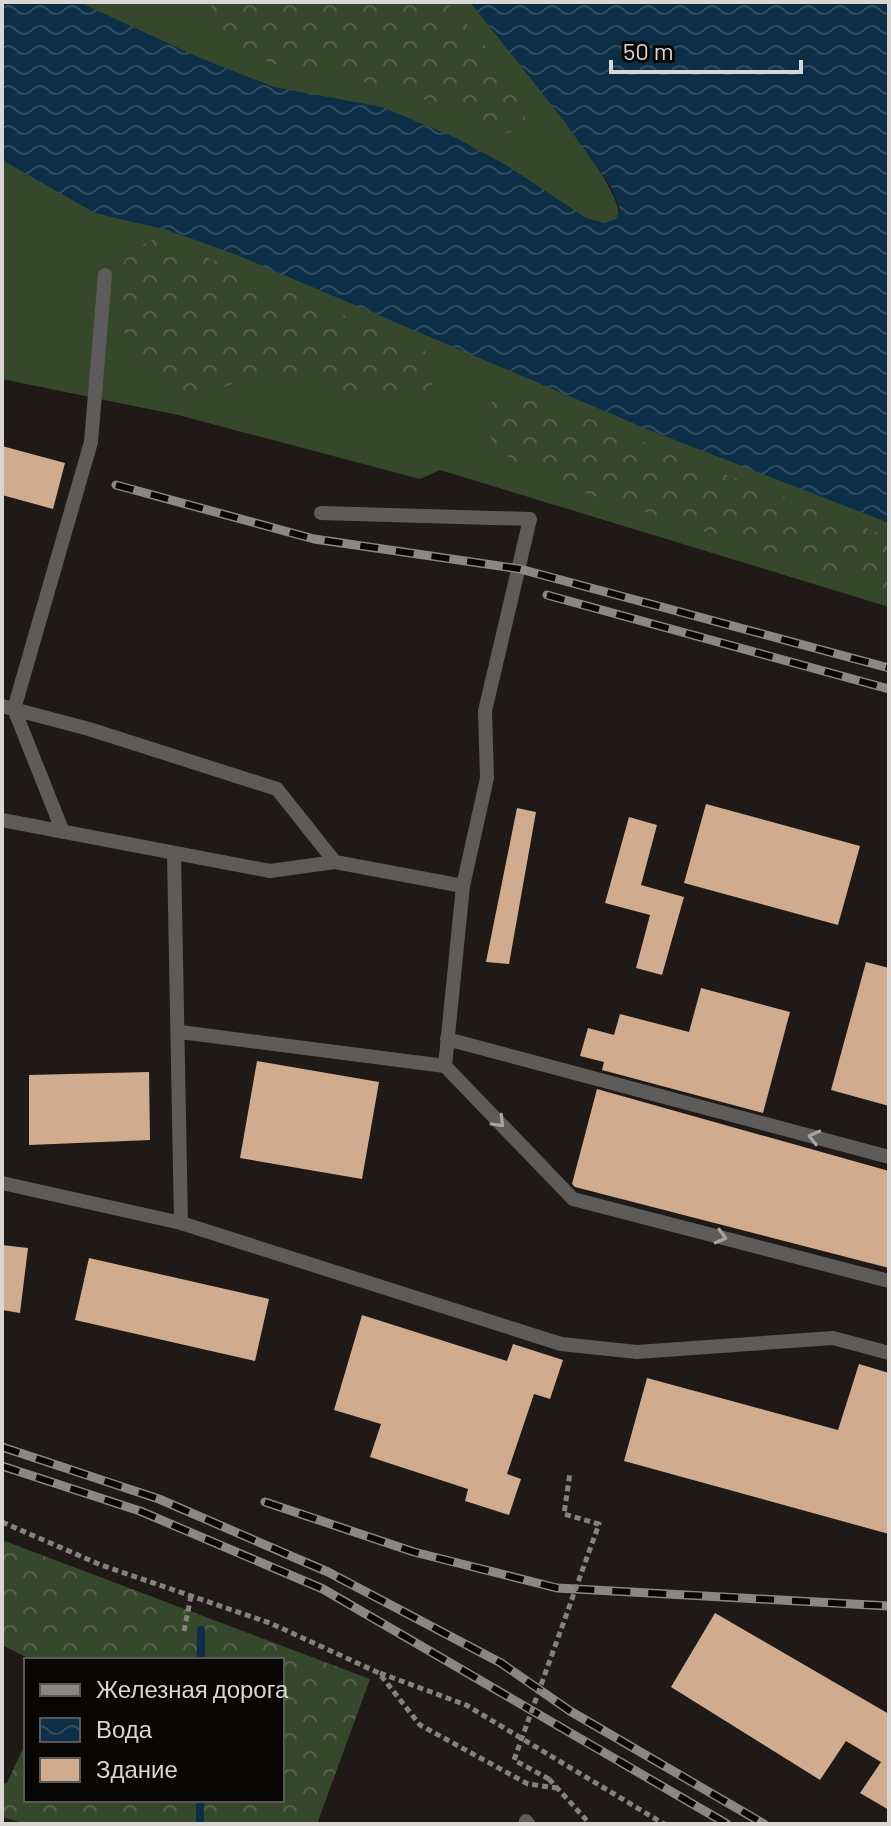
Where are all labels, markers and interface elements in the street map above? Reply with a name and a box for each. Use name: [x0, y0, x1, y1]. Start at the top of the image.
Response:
scale bar: [611, 24, 801, 74]
text: 50 m: [623, 36, 674, 65]
one-way arrow: [490, 1113, 504, 1127]
one-way arrow: [807, 1130, 821, 1147]
one-way arrow: [714, 1228, 728, 1245]
legend: [24, 1658, 284, 1802]
text: Железная дорога: [96, 1674, 289, 1703]
text: Вода: [96, 1714, 153, 1743]
text: Здание: [96, 1754, 178, 1783]

